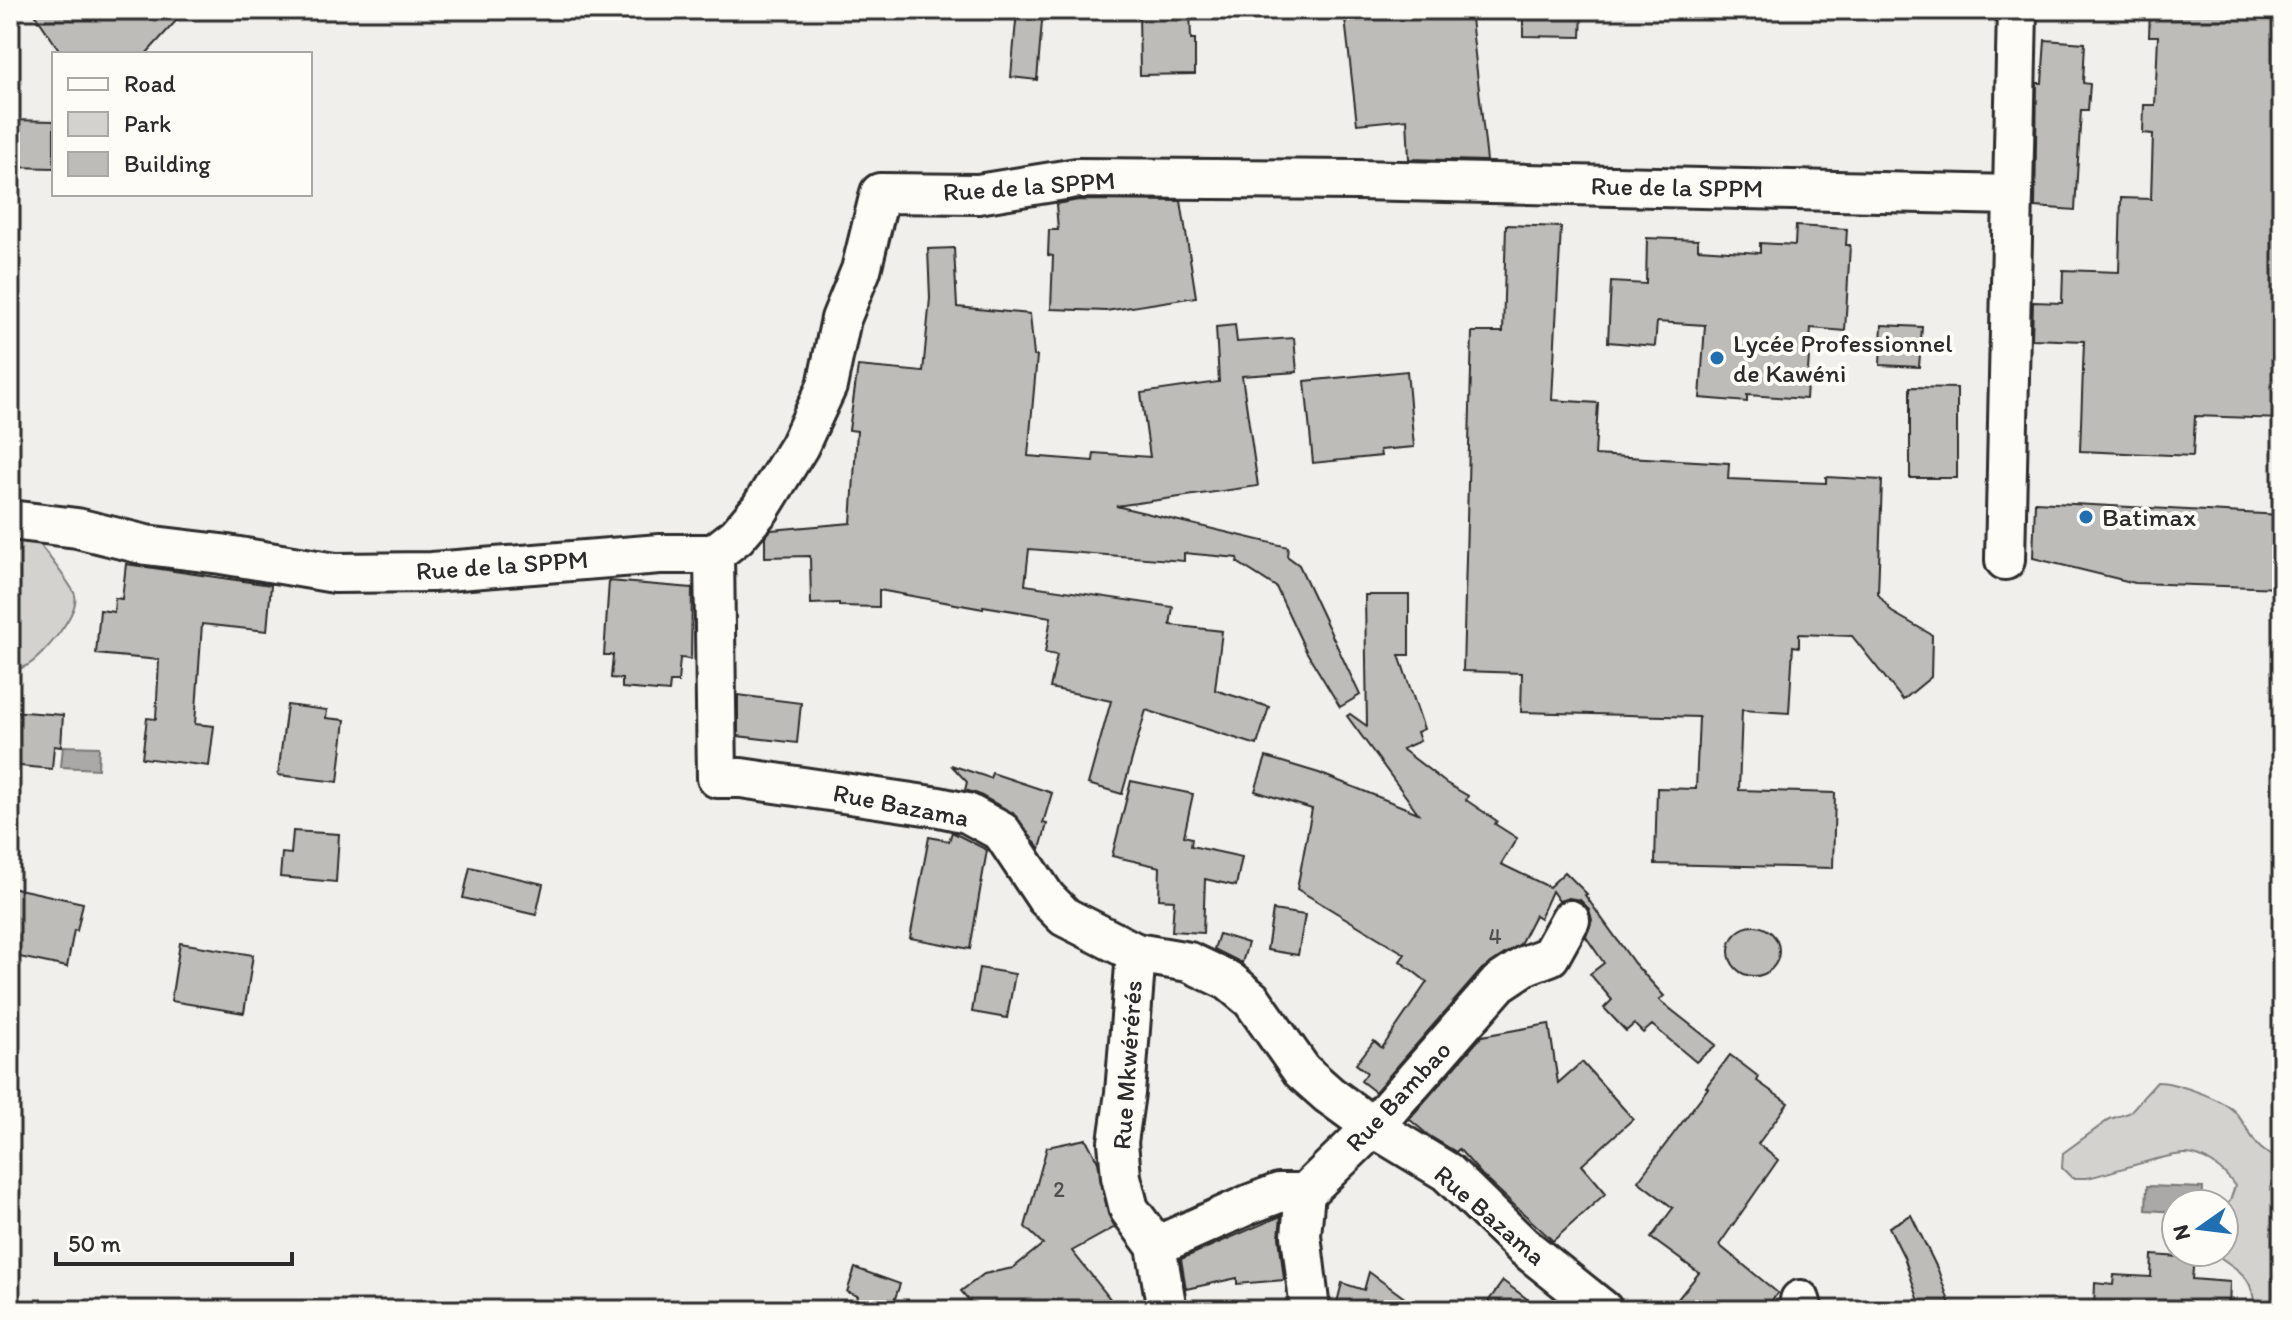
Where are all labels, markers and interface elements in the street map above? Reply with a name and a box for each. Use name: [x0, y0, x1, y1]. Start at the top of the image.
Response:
legend: [52, 52, 312, 196]
text: Road: [124, 69, 176, 98]
text: Park: [124, 109, 171, 138]
text: Building: [124, 149, 211, 178]
street label: Rue de la SPPM: [942, 164, 1116, 208]
street label: Rue de la SPPM: [1590, 169, 1764, 205]
place label: Lycée Professionnel de Kawéni: [1733, 327, 1953, 389]
marker: Lycée Professionnel de Kawéni: [1708, 349, 1726, 367]
place label: Batimax: [2102, 501, 2196, 533]
marker: Batimax: [2077, 508, 2095, 526]
street label: Rue de la SPPM: [415, 543, 589, 587]
street label: Rue Bazama: [830, 776, 972, 834]
house number: 4: [1488, 923, 1502, 950]
street label: Rue Mkwérérés: [1105, 979, 1149, 1151]
street label: Rue Bambao: [1338, 1034, 1458, 1158]
street label: Rue Bazama: [1428, 1158, 1553, 1272]
house number: 2: [1053, 1176, 1065, 1203]
north arrow: [2160, 1188, 2240, 1268]
scale bar: [56, 1216, 292, 1266]
text: N: [2166, 1222, 2196, 1243]
text: 50 m: [68, 1229, 121, 1258]

